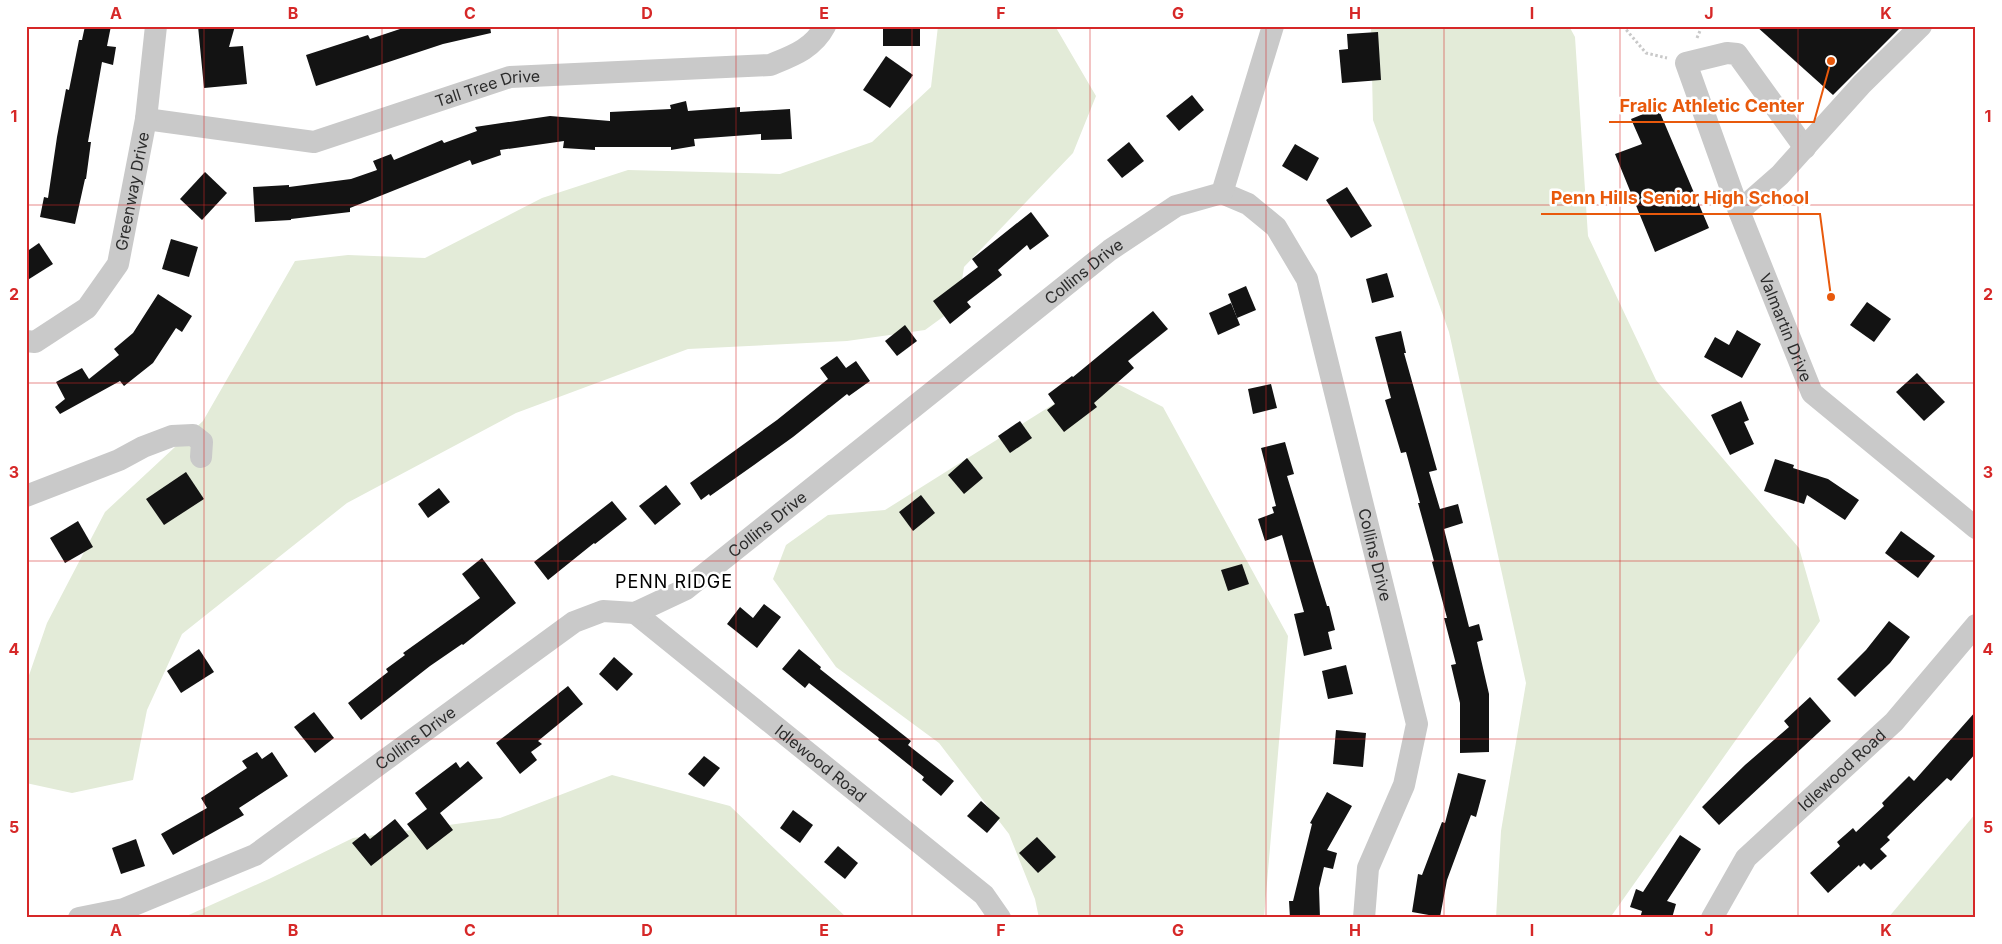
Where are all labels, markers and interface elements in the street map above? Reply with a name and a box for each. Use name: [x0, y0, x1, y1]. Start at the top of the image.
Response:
text: A: [110, 3, 122, 23]
text: B: [288, 3, 298, 23]
text: C: [464, 3, 476, 23]
text: D: [641, 3, 653, 23]
text: E: [819, 3, 829, 23]
text: F: [996, 3, 1006, 23]
text: G: [1172, 3, 1184, 23]
text: H: [1349, 3, 1361, 23]
text: I: [1530, 3, 1534, 23]
text: J: [1704, 3, 1714, 23]
text: K: [1880, 3, 1892, 23]
street label: Tall Tree Drive: [433, 66, 541, 111]
callout: Fralic Athletic Center: [1609, 89, 1814, 122]
text: Fralic Athletic Center: [1620, 95, 1804, 116]
text: 1: [11, 106, 17, 126]
text: 1: [1985, 106, 1991, 126]
street label: Greenway Drive: [111, 130, 153, 253]
callout: Penn Hills Senior High School: [1541, 181, 1820, 214]
text: Penn Hills Senior High School: [1551, 187, 1809, 208]
street label: Collins Drive: [1040, 234, 1127, 309]
street label: Valmartin Drive: [1755, 270, 1816, 385]
text: 2: [9, 284, 19, 304]
text: 2: [1983, 284, 1993, 304]
text: 3: [9, 462, 19, 482]
text: 3: [1983, 462, 1993, 482]
street label: Collins Drive: [724, 487, 811, 562]
street label: Collins Drive: [1354, 506, 1396, 603]
district label: PENN RIDGE: [615, 571, 733, 592]
text: 4: [9, 639, 20, 659]
text: 4: [1983, 639, 1994, 659]
street label: Collins Drive: [371, 702, 459, 774]
street label: Idlewood Road: [771, 720, 871, 806]
street label: Idlewood Road: [1794, 725, 1890, 815]
text: 5: [9, 817, 19, 837]
text: 5: [1983, 817, 1993, 837]
text: A: [110, 920, 122, 940]
text: B: [288, 920, 298, 940]
text: C: [464, 920, 476, 940]
text: D: [641, 920, 653, 940]
text: E: [819, 920, 829, 940]
text: F: [996, 920, 1006, 940]
text: G: [1172, 920, 1184, 940]
text: H: [1349, 920, 1361, 940]
text: I: [1530, 920, 1534, 940]
text: J: [1704, 920, 1714, 940]
text: K: [1880, 920, 1892, 940]

